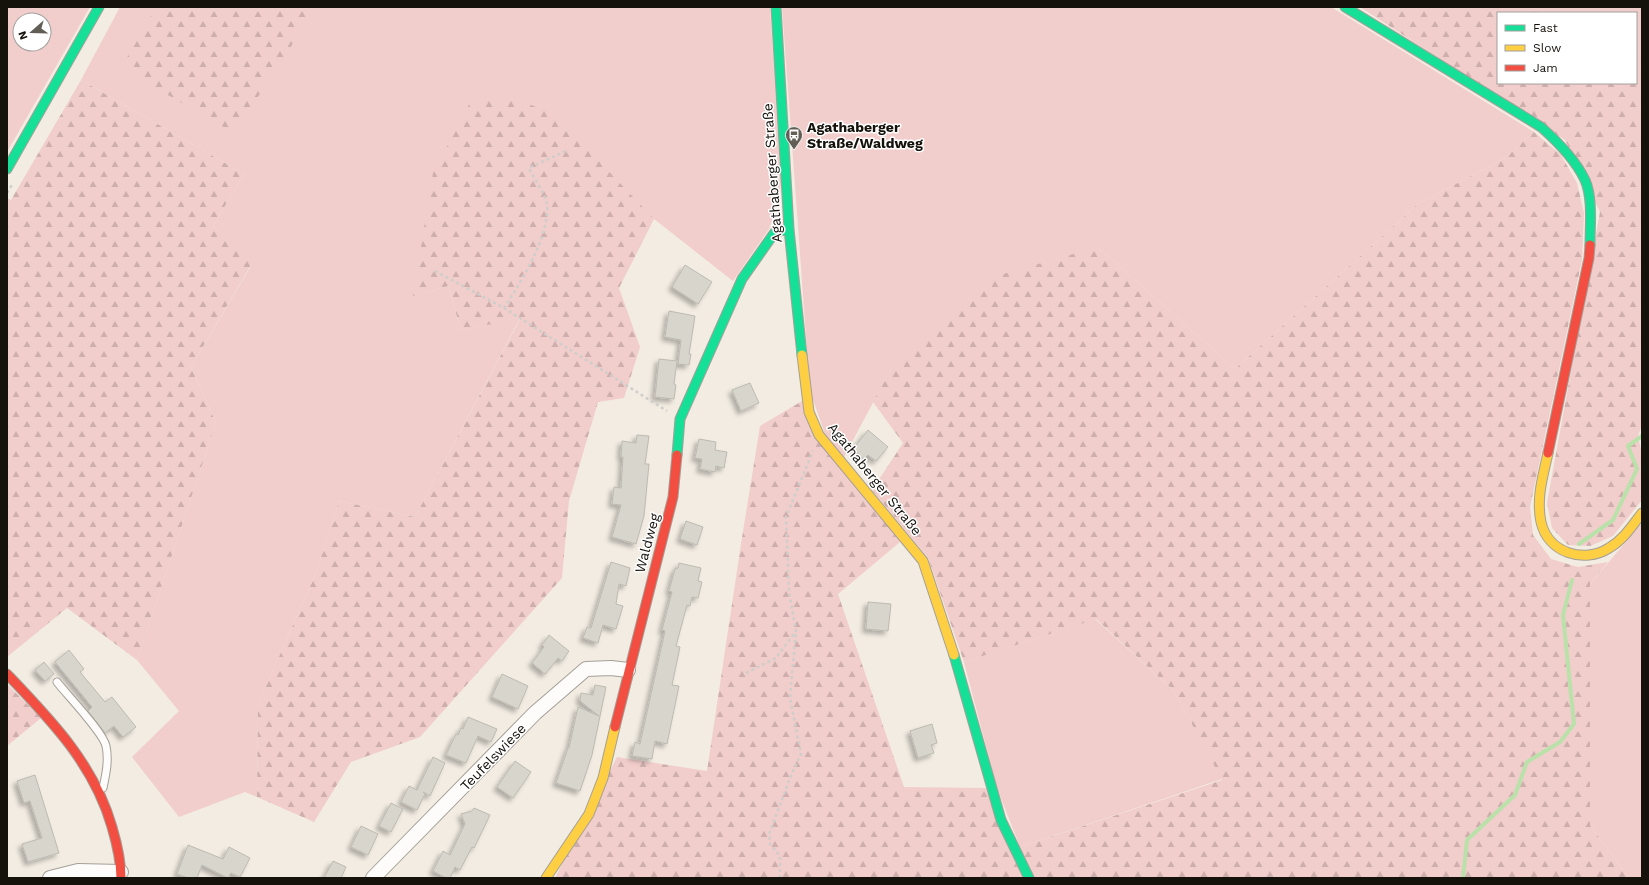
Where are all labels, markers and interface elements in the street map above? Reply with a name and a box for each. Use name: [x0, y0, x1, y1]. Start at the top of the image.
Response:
north arrow: [12, 12, 52, 52]
legend: [1497, 12, 1637, 84]
text: Fast: [1533, 21, 1558, 35]
text: N: [16, 29, 31, 41]
text: Slow: [1533, 41, 1561, 55]
text: Jam: [1533, 61, 1558, 75]
street label: Agathaberger Straße: [759, 103, 785, 243]
place label: Agathaberger Straße/Waldweg: [807, 119, 923, 151]
bus stop icon: Agathaberger Straße/Waldweg: [784, 125, 804, 150]
street label: Agathaberger Straße: [825, 420, 925, 538]
street label: Waldweg: [631, 511, 663, 574]
street label: Teufelswiese: [457, 720, 529, 794]

